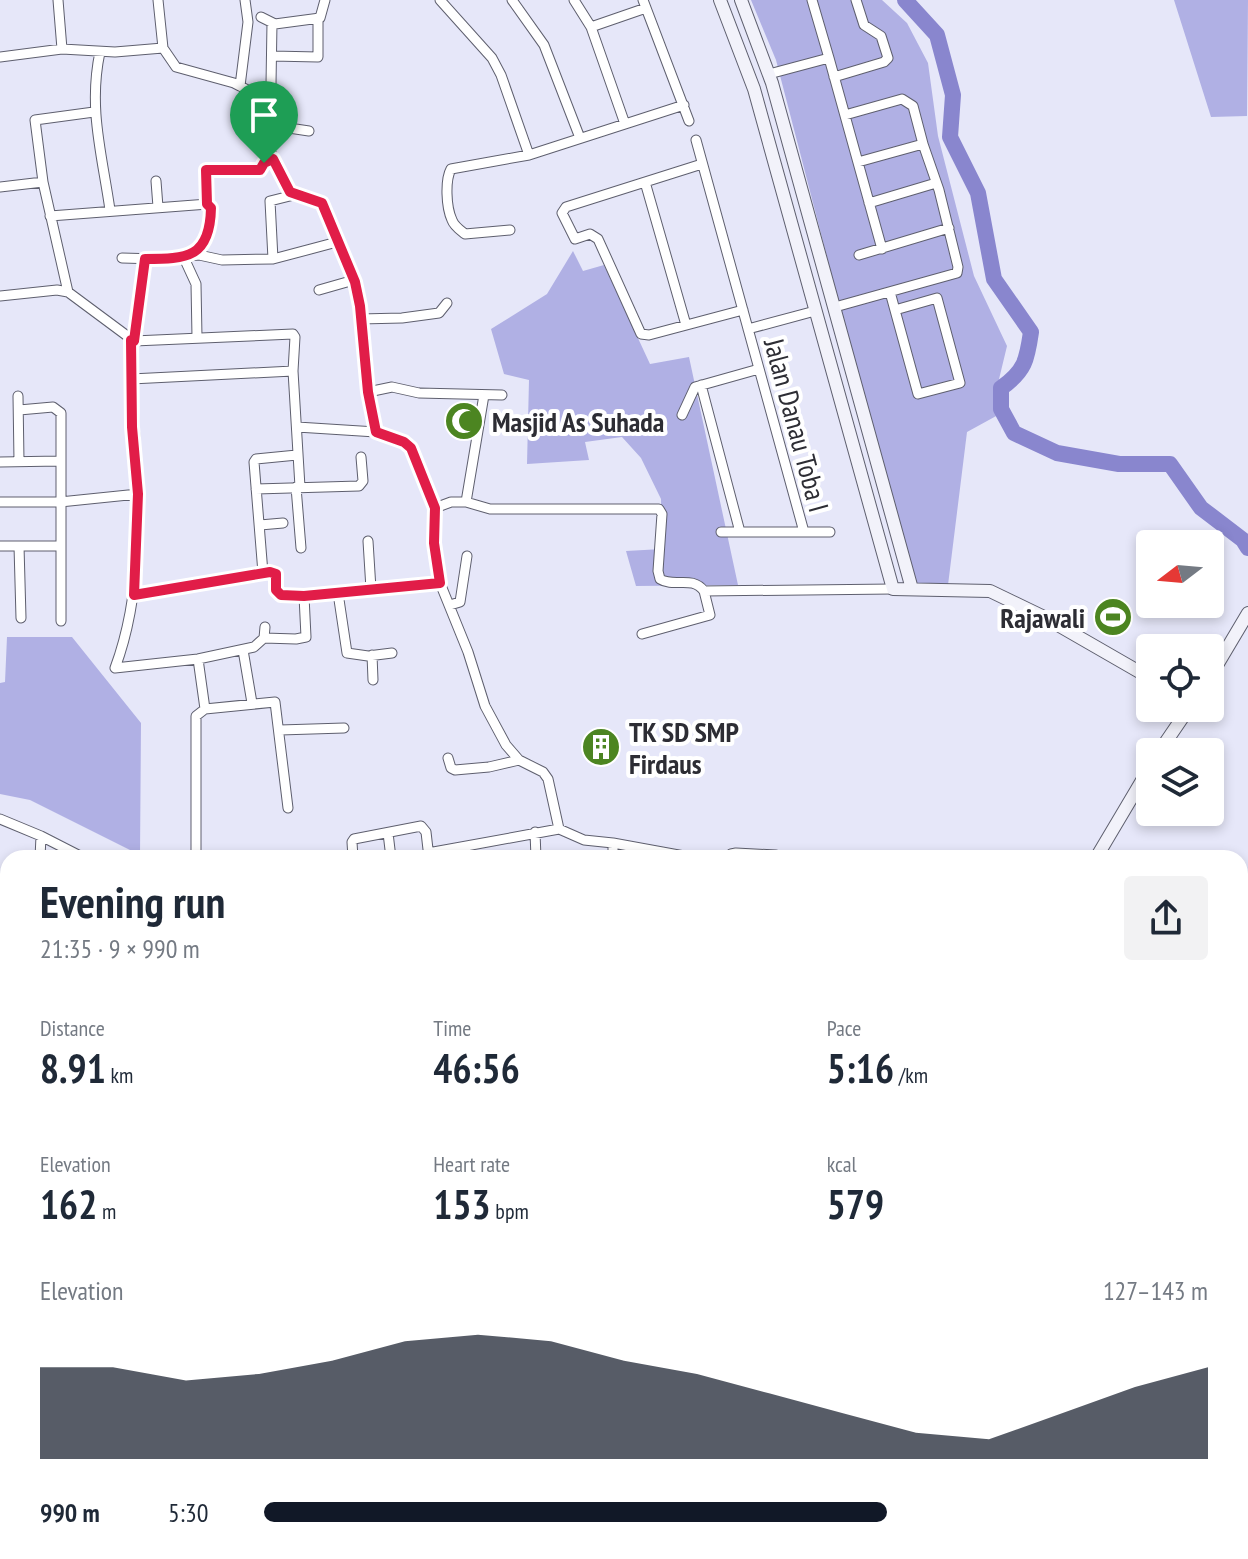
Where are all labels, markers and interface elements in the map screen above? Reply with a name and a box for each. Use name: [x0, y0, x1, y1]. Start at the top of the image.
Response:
pin: [230, 81, 298, 163]
icon: arrive: [242, 93, 286, 137]
street label: Jalan Danau Toba I: [756, 333, 838, 516]
mosque icon: Masjid As Suhada: [443, 400, 485, 442]
place label: Masjid As Suhada: [492, 403, 664, 440]
north arrow: [1136, 530, 1224, 618]
map controls: [1136, 530, 1224, 826]
sports icon: Rajawali: [1092, 596, 1134, 638]
place label: Rajawali: [1000, 599, 1085, 636]
button: locate: [1136, 634, 1224, 722]
place label: TK SD SMP Firdaus: [629, 713, 739, 782]
building icon: TK SD SMP Firdaus: [580, 726, 622, 768]
button: layers: [1136, 738, 1224, 826]
text: Evening run: [40, 873, 225, 930]
button: share: [1124, 876, 1208, 960]
text: 21:35 · 9 × 990 m: [40, 932, 200, 965]
text: Distance: [40, 1014, 105, 1042]
text: Time: [433, 1014, 471, 1042]
text: Pace: [827, 1014, 861, 1042]
text: 8.91: [40, 1042, 106, 1094]
text: 46:56: [433, 1042, 520, 1094]
text: 5:16: [827, 1042, 894, 1094]
text: km: [106, 1061, 133, 1089]
text: /km: [894, 1061, 928, 1089]
text: Elevation: [40, 1150, 111, 1178]
text: Heart rate: [433, 1150, 510, 1178]
text: kcal: [827, 1150, 857, 1178]
text: 162: [40, 1178, 97, 1230]
text: 153: [433, 1178, 491, 1230]
text: 579: [827, 1178, 884, 1230]
text: m: [97, 1197, 116, 1225]
text: bpm: [491, 1197, 529, 1225]
text: Elevation: [40, 1274, 123, 1307]
text: 127–143 m: [1103, 1274, 1208, 1307]
text: 990 m: [40, 1496, 100, 1529]
text: 5:30: [168, 1496, 208, 1529]

